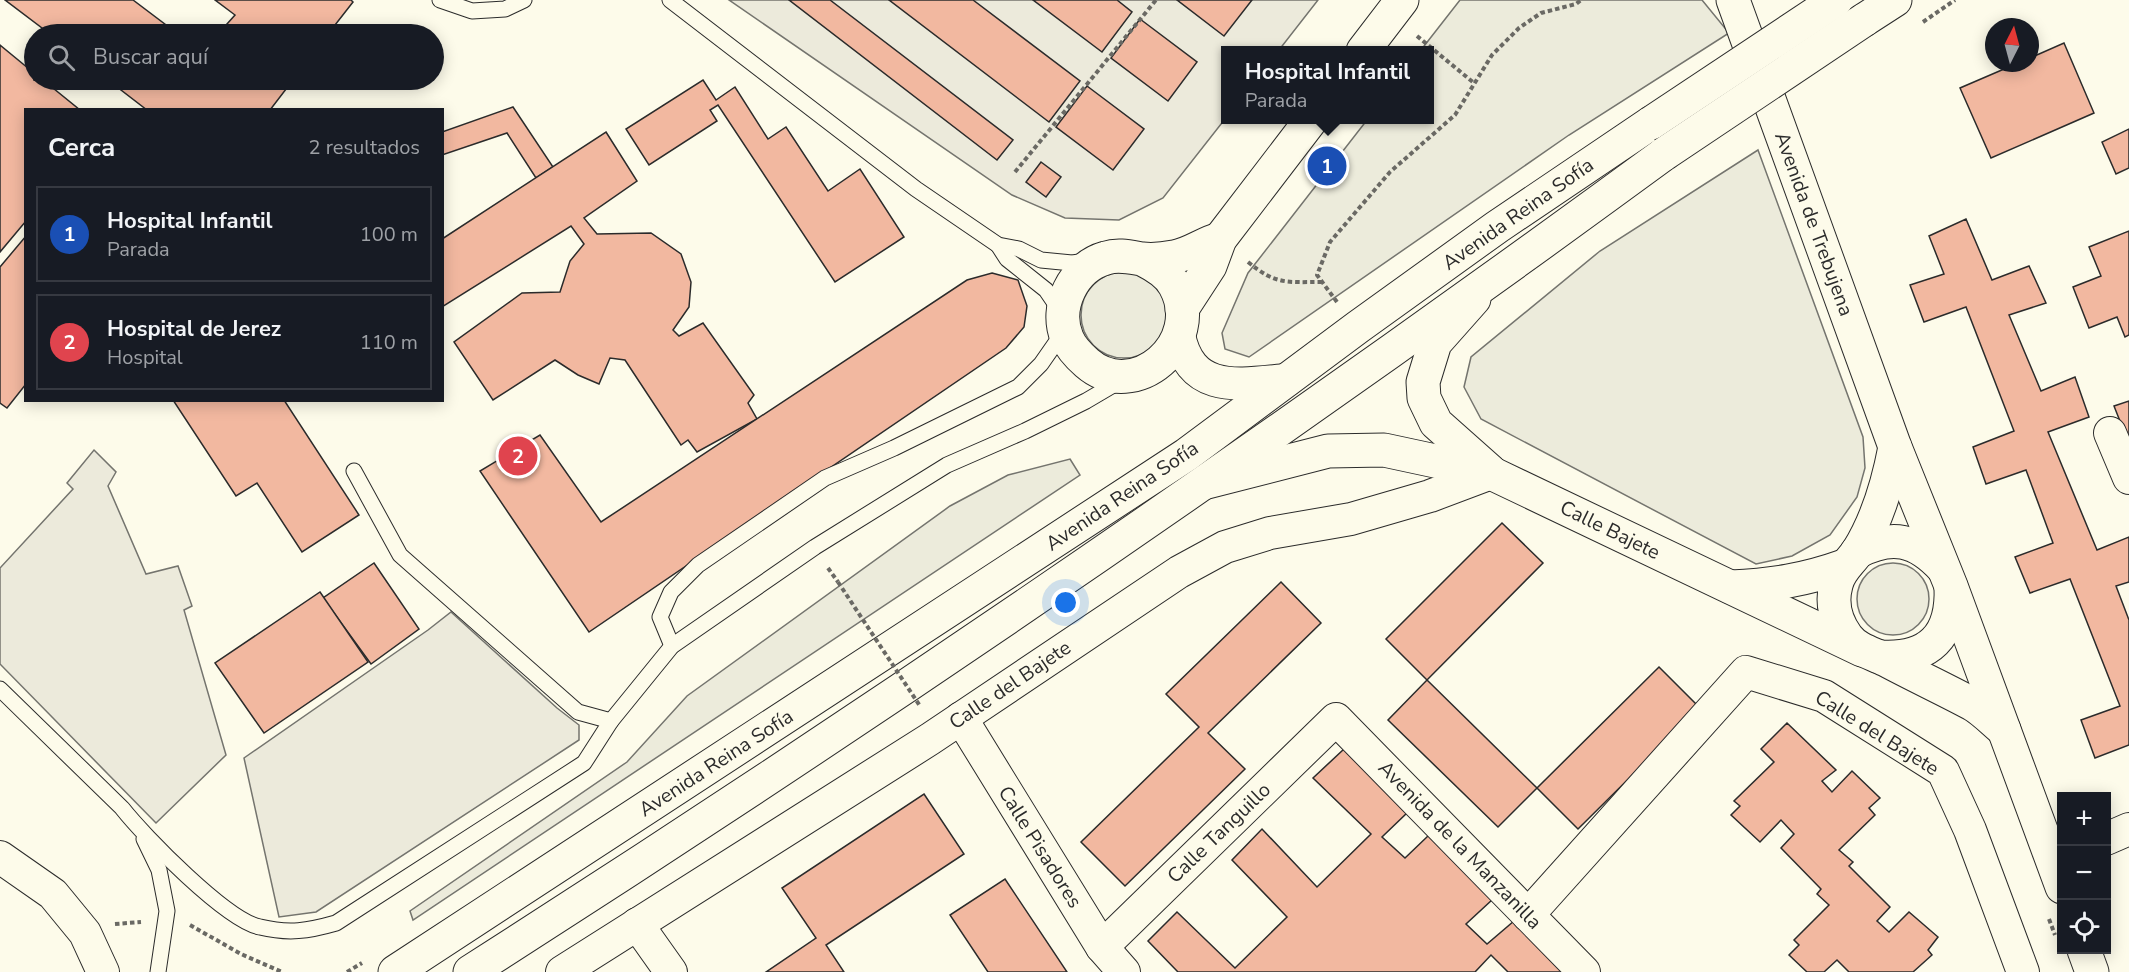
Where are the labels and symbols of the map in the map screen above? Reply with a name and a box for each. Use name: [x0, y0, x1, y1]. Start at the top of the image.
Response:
north arrow: [1985, 18, 2039, 72]
street label: Avenida de Trebujena: [1768, 128, 1860, 320]
pin: 1: [1308, 144, 1346, 188]
street label: Avenida Reina Sofía: [1437, 152, 1599, 276]
pin: 2: [498, 434, 538, 478]
street label: Avenida Reina Sofía: [1040, 435, 1204, 557]
street label: Calle Bajete: [1555, 494, 1665, 566]
your location: [1051, 588, 1080, 617]
street label: Calle del Bajete: [944, 634, 1076, 736]
street label: Calle del Bajete: [1810, 684, 1944, 782]
street label: Avenida Reina Sofía: [634, 703, 798, 823]
street label: Avenida de la Manzanilla: [1372, 755, 1548, 935]
street label: Calle Tanguillo: [1161, 777, 1277, 889]
street label: Calle Pisadores: [992, 781, 1088, 913]

